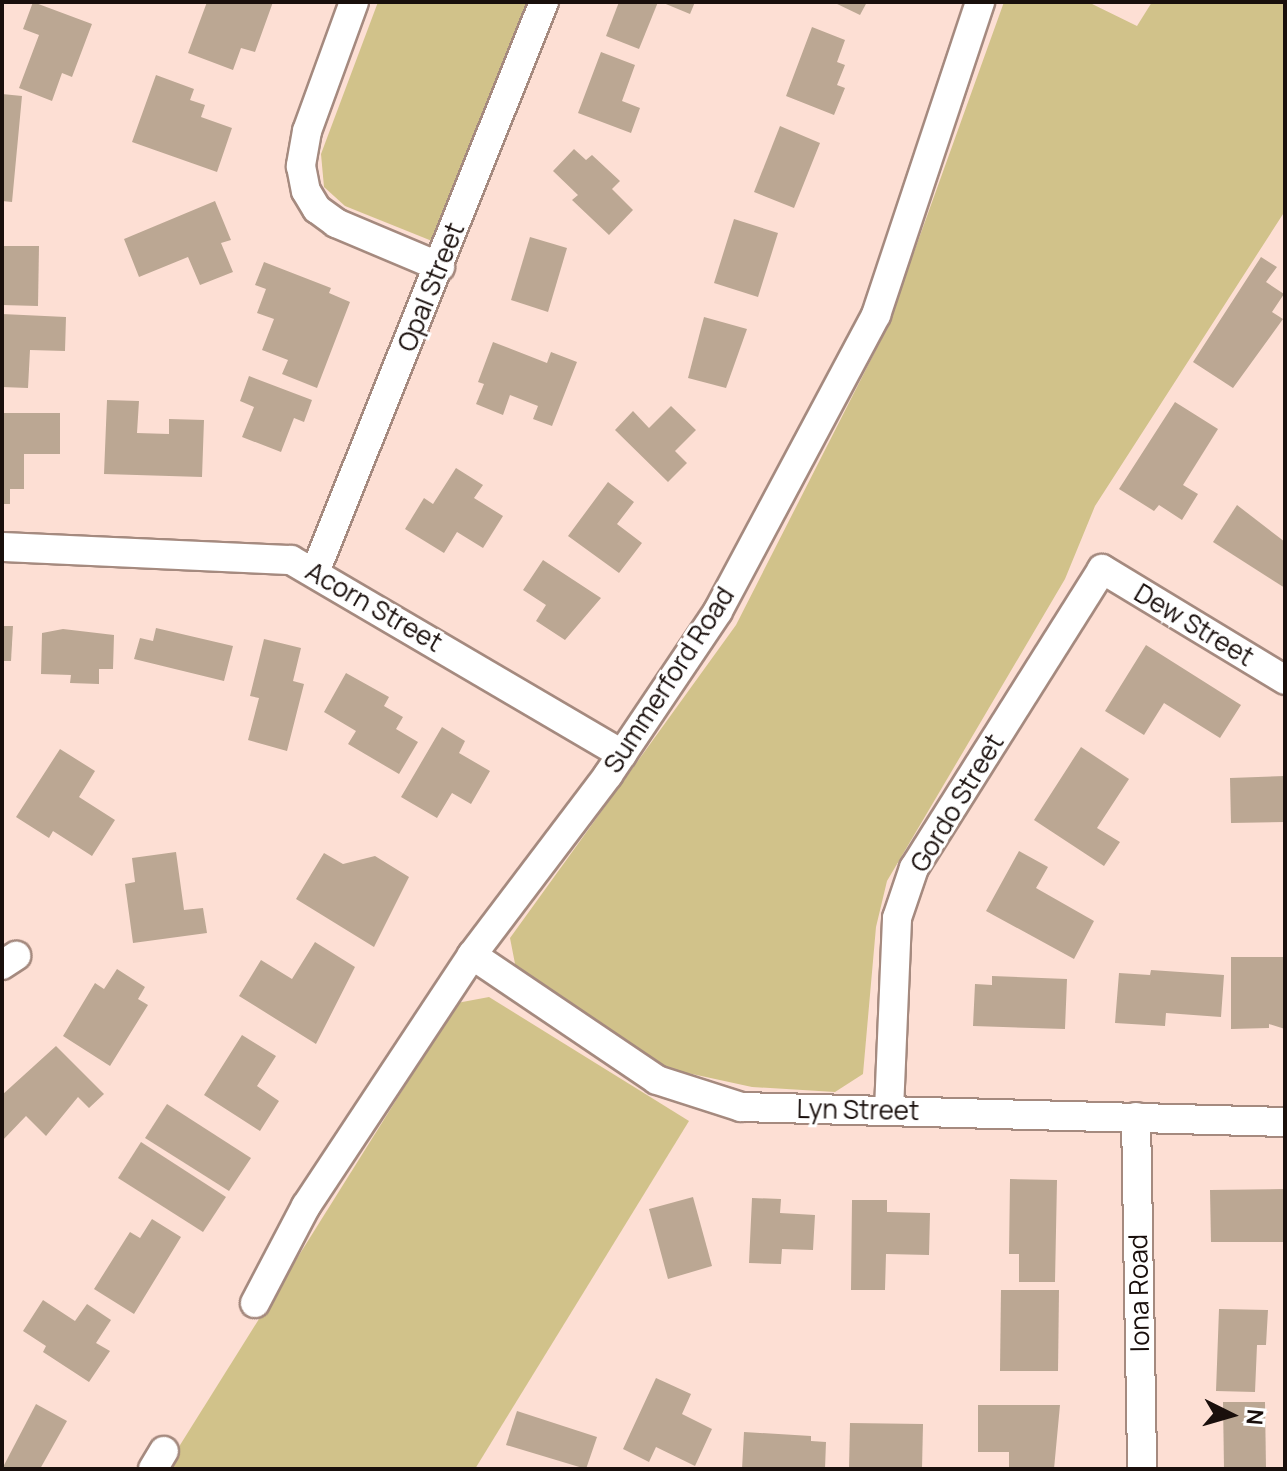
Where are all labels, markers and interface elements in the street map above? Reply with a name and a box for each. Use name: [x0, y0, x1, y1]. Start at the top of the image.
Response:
street label: Opal Street: [391, 218, 471, 356]
street label: Acorn Street: [300, 555, 448, 659]
street label: Dew Street: [1129, 577, 1259, 673]
street label: Summerford Road: [597, 581, 741, 779]
street label: Gordo Street: [904, 728, 1010, 878]
street label: Lyn Street: [796, 1093, 920, 1127]
street label: Iona Road: [1122, 1234, 1156, 1352]
north arrow: [1191, 1375, 1271, 1455]
text: N: [1239, 1408, 1271, 1426]

